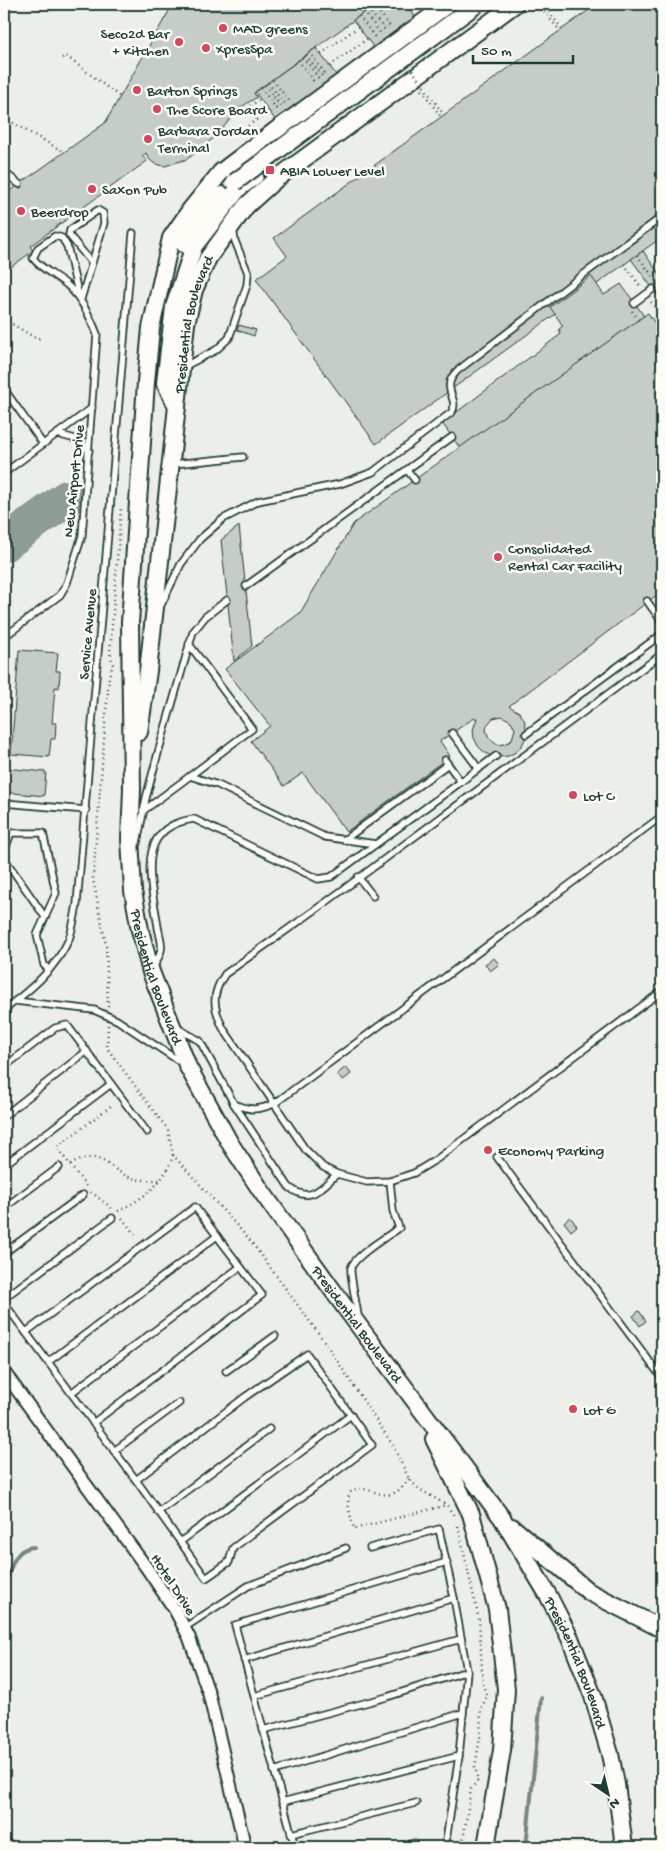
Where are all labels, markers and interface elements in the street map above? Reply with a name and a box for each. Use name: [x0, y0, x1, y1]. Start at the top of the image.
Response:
place label: MAD greens: [233, 21, 308, 39]
marker: MAD greens: [217, 22, 229, 34]
place label: Seco2d Bar + Kitchen: [100, 26, 171, 61]
scale bar: [473, 32, 574, 64]
marker: Seco2d Bar + Kitchen: [173, 36, 185, 48]
place label: XpresSpa: [215, 41, 273, 59]
marker: XpresSpa: [200, 42, 212, 54]
text: 50 m: [481, 43, 512, 61]
place label: Barton Springs: [146, 83, 237, 101]
marker: Barton Springs: [131, 84, 143, 96]
place label: The Score Board: [166, 102, 268, 120]
marker: The Score Board: [151, 103, 163, 115]
place label: Barbara Jordan Terminal: [157, 123, 258, 158]
marker: Barbara Jordan Terminal: [142, 133, 154, 145]
place label: ABIA Lower Level: [280, 163, 385, 181]
marker: ABIA Lower Level: [264, 164, 276, 176]
place label: Saxon Pub: [102, 182, 167, 200]
marker: Saxon Pub: [86, 183, 98, 195]
place label: Beerdrop: [30, 204, 89, 222]
marker: Beerdrop: [15, 205, 27, 217]
street label: Presidential Boulevard: [171, 252, 219, 395]
street label: New Airport Drive: [60, 424, 90, 538]
place label: Consolidated Rental Car Facility: [508, 541, 622, 576]
marker: Consolidated Rental Car Facility: [492, 551, 504, 563]
street label: Service Avenue: [76, 588, 102, 680]
place label: Lot C: [583, 788, 615, 806]
marker: Lot C: [567, 789, 579, 801]
street label: Presidential Boulevard: [125, 907, 186, 1049]
place label: Economy Parking: [498, 1143, 604, 1161]
marker: Economy Parking: [482, 1144, 494, 1156]
street label: Presidential Boulevard: [306, 1262, 406, 1388]
place label: Lot G: [583, 1402, 616, 1420]
marker: Lot G: [567, 1403, 579, 1415]
street label: Hotel Drive: [146, 1551, 199, 1619]
street label: Presidential Boulevard: [539, 1593, 609, 1732]
north arrow: [584, 1768, 634, 1818]
text: N: [605, 1793, 623, 1812]

